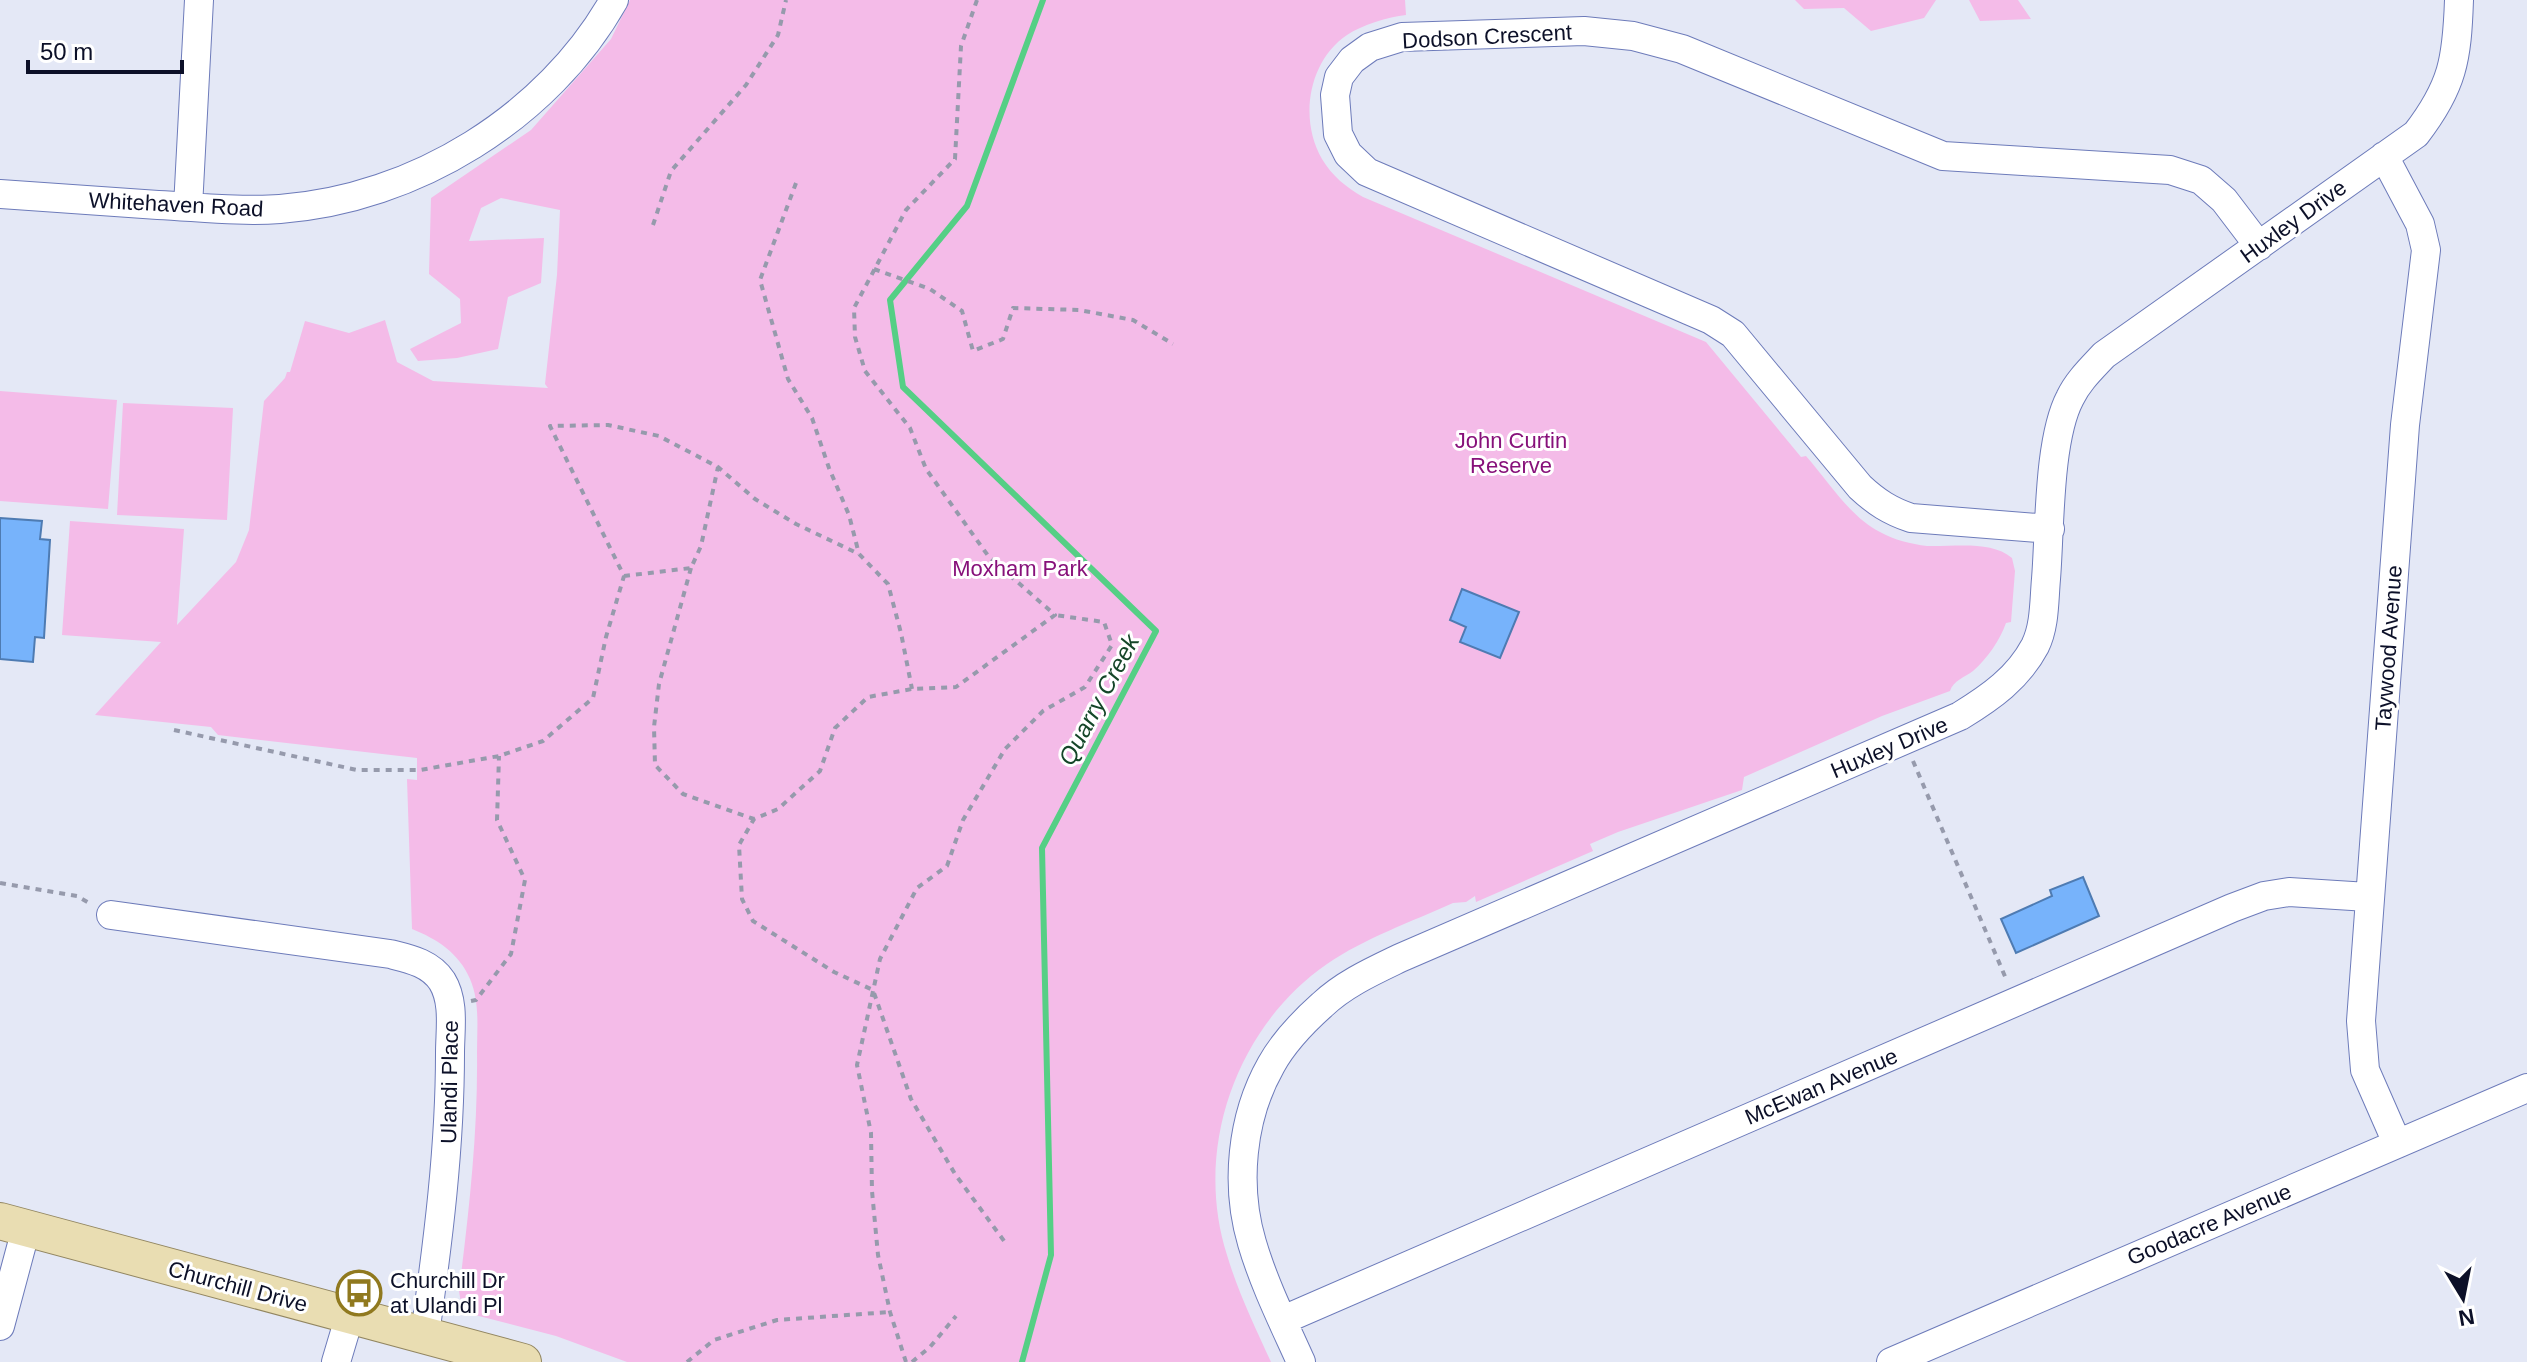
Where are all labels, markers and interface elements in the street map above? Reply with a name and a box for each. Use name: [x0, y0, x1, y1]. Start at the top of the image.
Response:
street label: Dodson Crescent: [1401, 20, 1573, 53]
scale bar: [28, 24, 182, 74]
text: 50 m: [40, 38, 93, 65]
street label: Huxley Drive: [2236, 175, 2351, 268]
street label: Whitehaven Road: [88, 187, 264, 222]
park label: John Curtin Reserve: [1455, 428, 1567, 478]
park label: Moxham Park: [952, 556, 1089, 581]
street label: Taywood Avenue: [2370, 564, 2407, 732]
water label: Quarry Creek: [1053, 628, 1145, 770]
street label: Huxley Drive: [1827, 712, 1951, 783]
street label: Ulandi Place: [436, 1020, 463, 1144]
street label: McEwan Avenue: [1741, 1043, 1901, 1130]
street label: Goodacre Avenue: [2123, 1179, 2295, 1270]
street label: Churchill Drive: [166, 1256, 310, 1317]
north arrow: [2423, 1258, 2503, 1338]
place label: Churchill Dr at Ulandi Pl: [390, 1268, 505, 1318]
bus stop icon: Churchill Dr at Ulandi Pl: [335, 1269, 383, 1317]
text: N: [2456, 1304, 2476, 1331]

